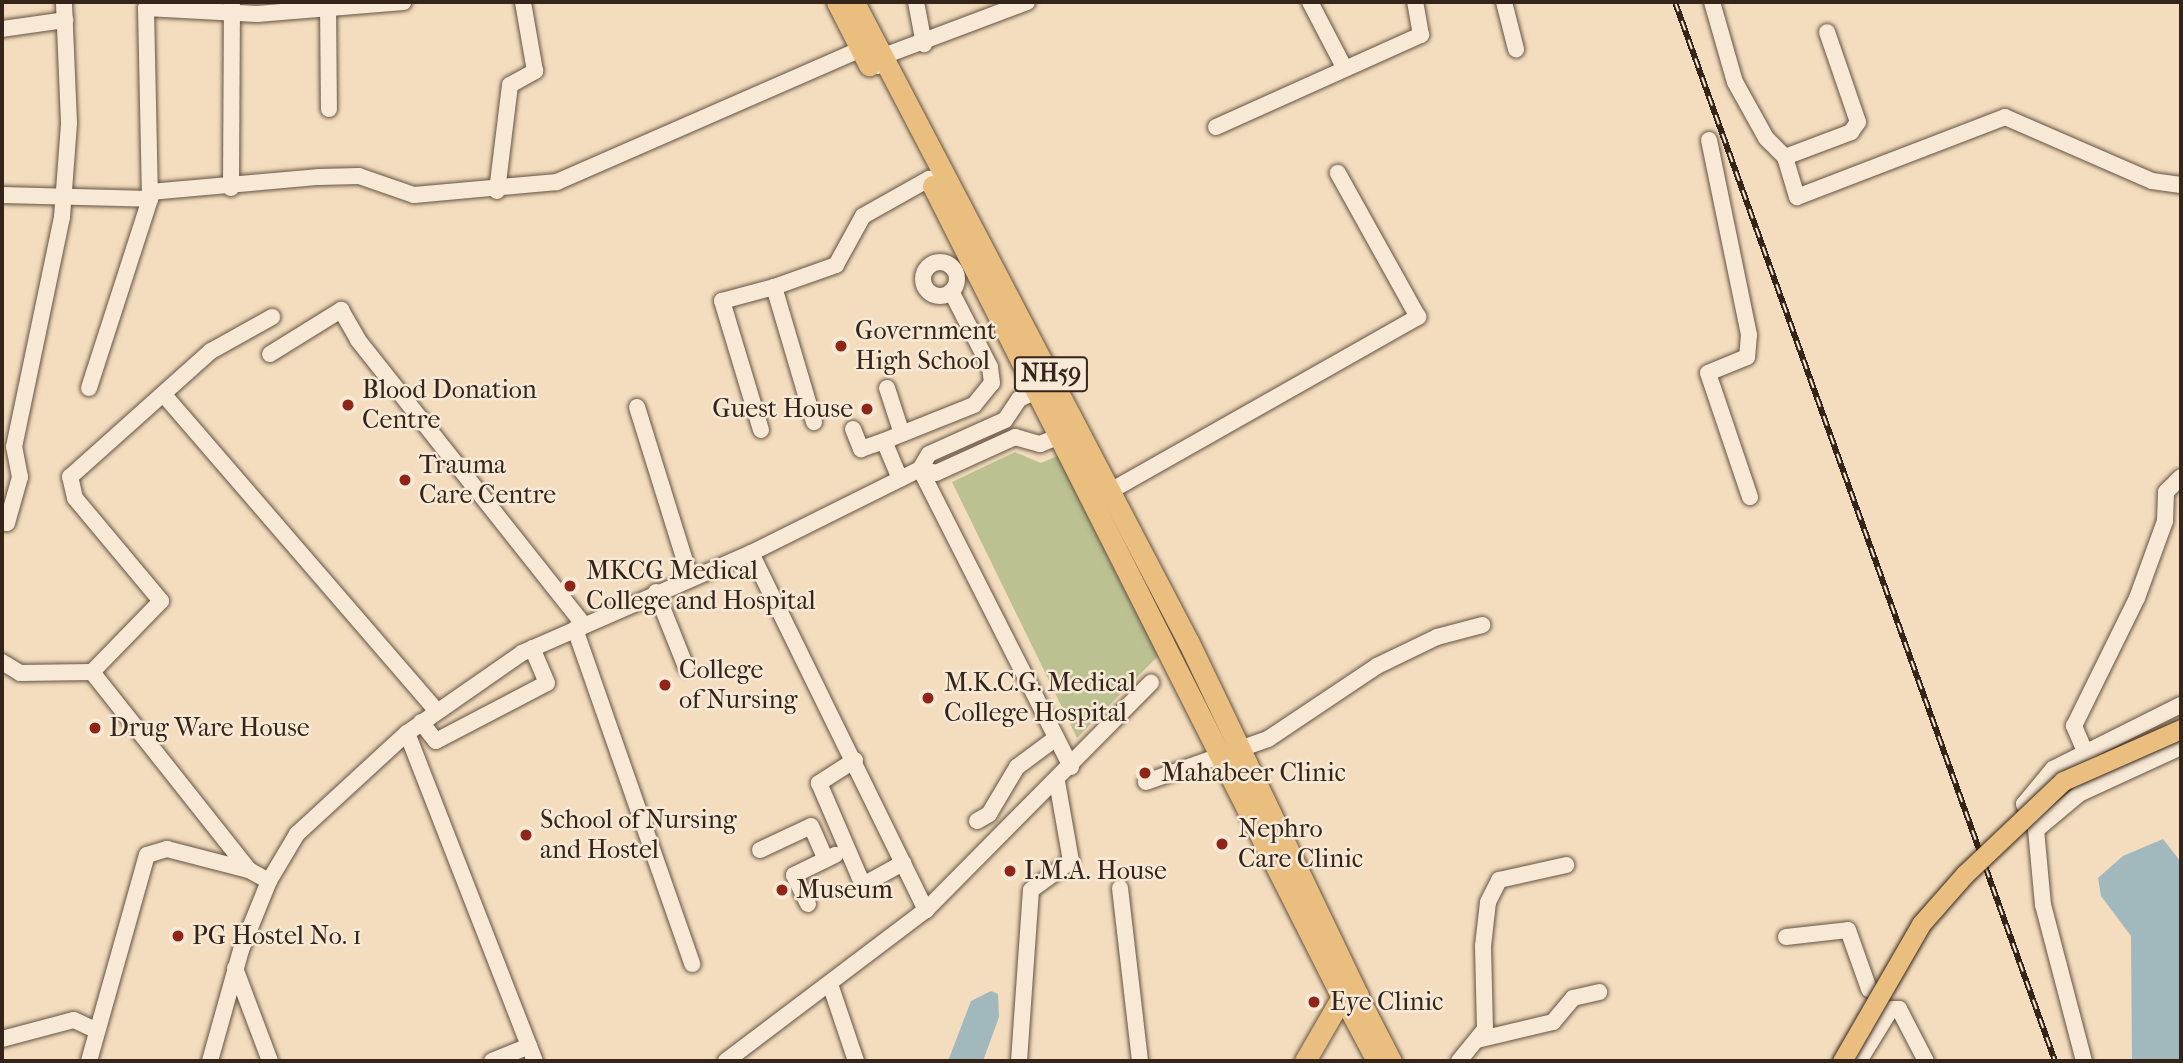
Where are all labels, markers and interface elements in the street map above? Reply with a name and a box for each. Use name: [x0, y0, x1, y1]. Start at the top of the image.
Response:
place label: Government High School: [855, 315, 996, 376]
marker: Government High School: [833, 338, 849, 354]
road number: NH59: [1012, 354, 1090, 394]
place label: Blood Donation Centre: [362, 374, 537, 436]
place label: Guest House: [712, 393, 853, 425]
marker: Blood Donation Centre: [340, 397, 356, 413]
marker: Guest House: [859, 401, 875, 417]
place label: Trauma Care Centre: [419, 449, 556, 510]
marker: Trauma Care Centre: [397, 472, 413, 488]
place label: MKCG Medical College and Hospital: [586, 555, 816, 616]
marker: MKCG Medical College and Hospital: [560, 576, 580, 596]
place label: College of Nursing: [679, 654, 797, 716]
place label: M.K.C.G. Medical College Hospital: [944, 667, 1136, 728]
marker: College of Nursing: [657, 677, 673, 693]
marker: M.K.C.G. Medical College Hospital: [918, 688, 938, 708]
place label: Drug Ware House: [109, 712, 310, 744]
marker: Drug Ware House: [87, 720, 103, 736]
place label: Mahabeer Clinic: [1161, 757, 1346, 789]
marker: Mahabeer Clinic: [1135, 763, 1155, 783]
place label: School of Nursing and Hostel: [540, 804, 737, 866]
place label: Nephro Care Clinic: [1238, 813, 1363, 874]
marker: School of Nursing and Hostel: [518, 827, 534, 843]
marker: Nephro Care Clinic: [1212, 834, 1232, 854]
place label: I.M.A. House: [1024, 855, 1167, 887]
marker: I.M.A. House: [1002, 863, 1018, 879]
place label: Museum: [796, 874, 893, 906]
marker: Museum: [774, 882, 790, 898]
place label: PG Hostel No. 1: [192, 920, 362, 952]
marker: PG Hostel No. 1: [170, 928, 186, 944]
place label: Eye Clinic: [1330, 986, 1444, 1018]
marker: Eye Clinic: [1304, 992, 1324, 1012]

